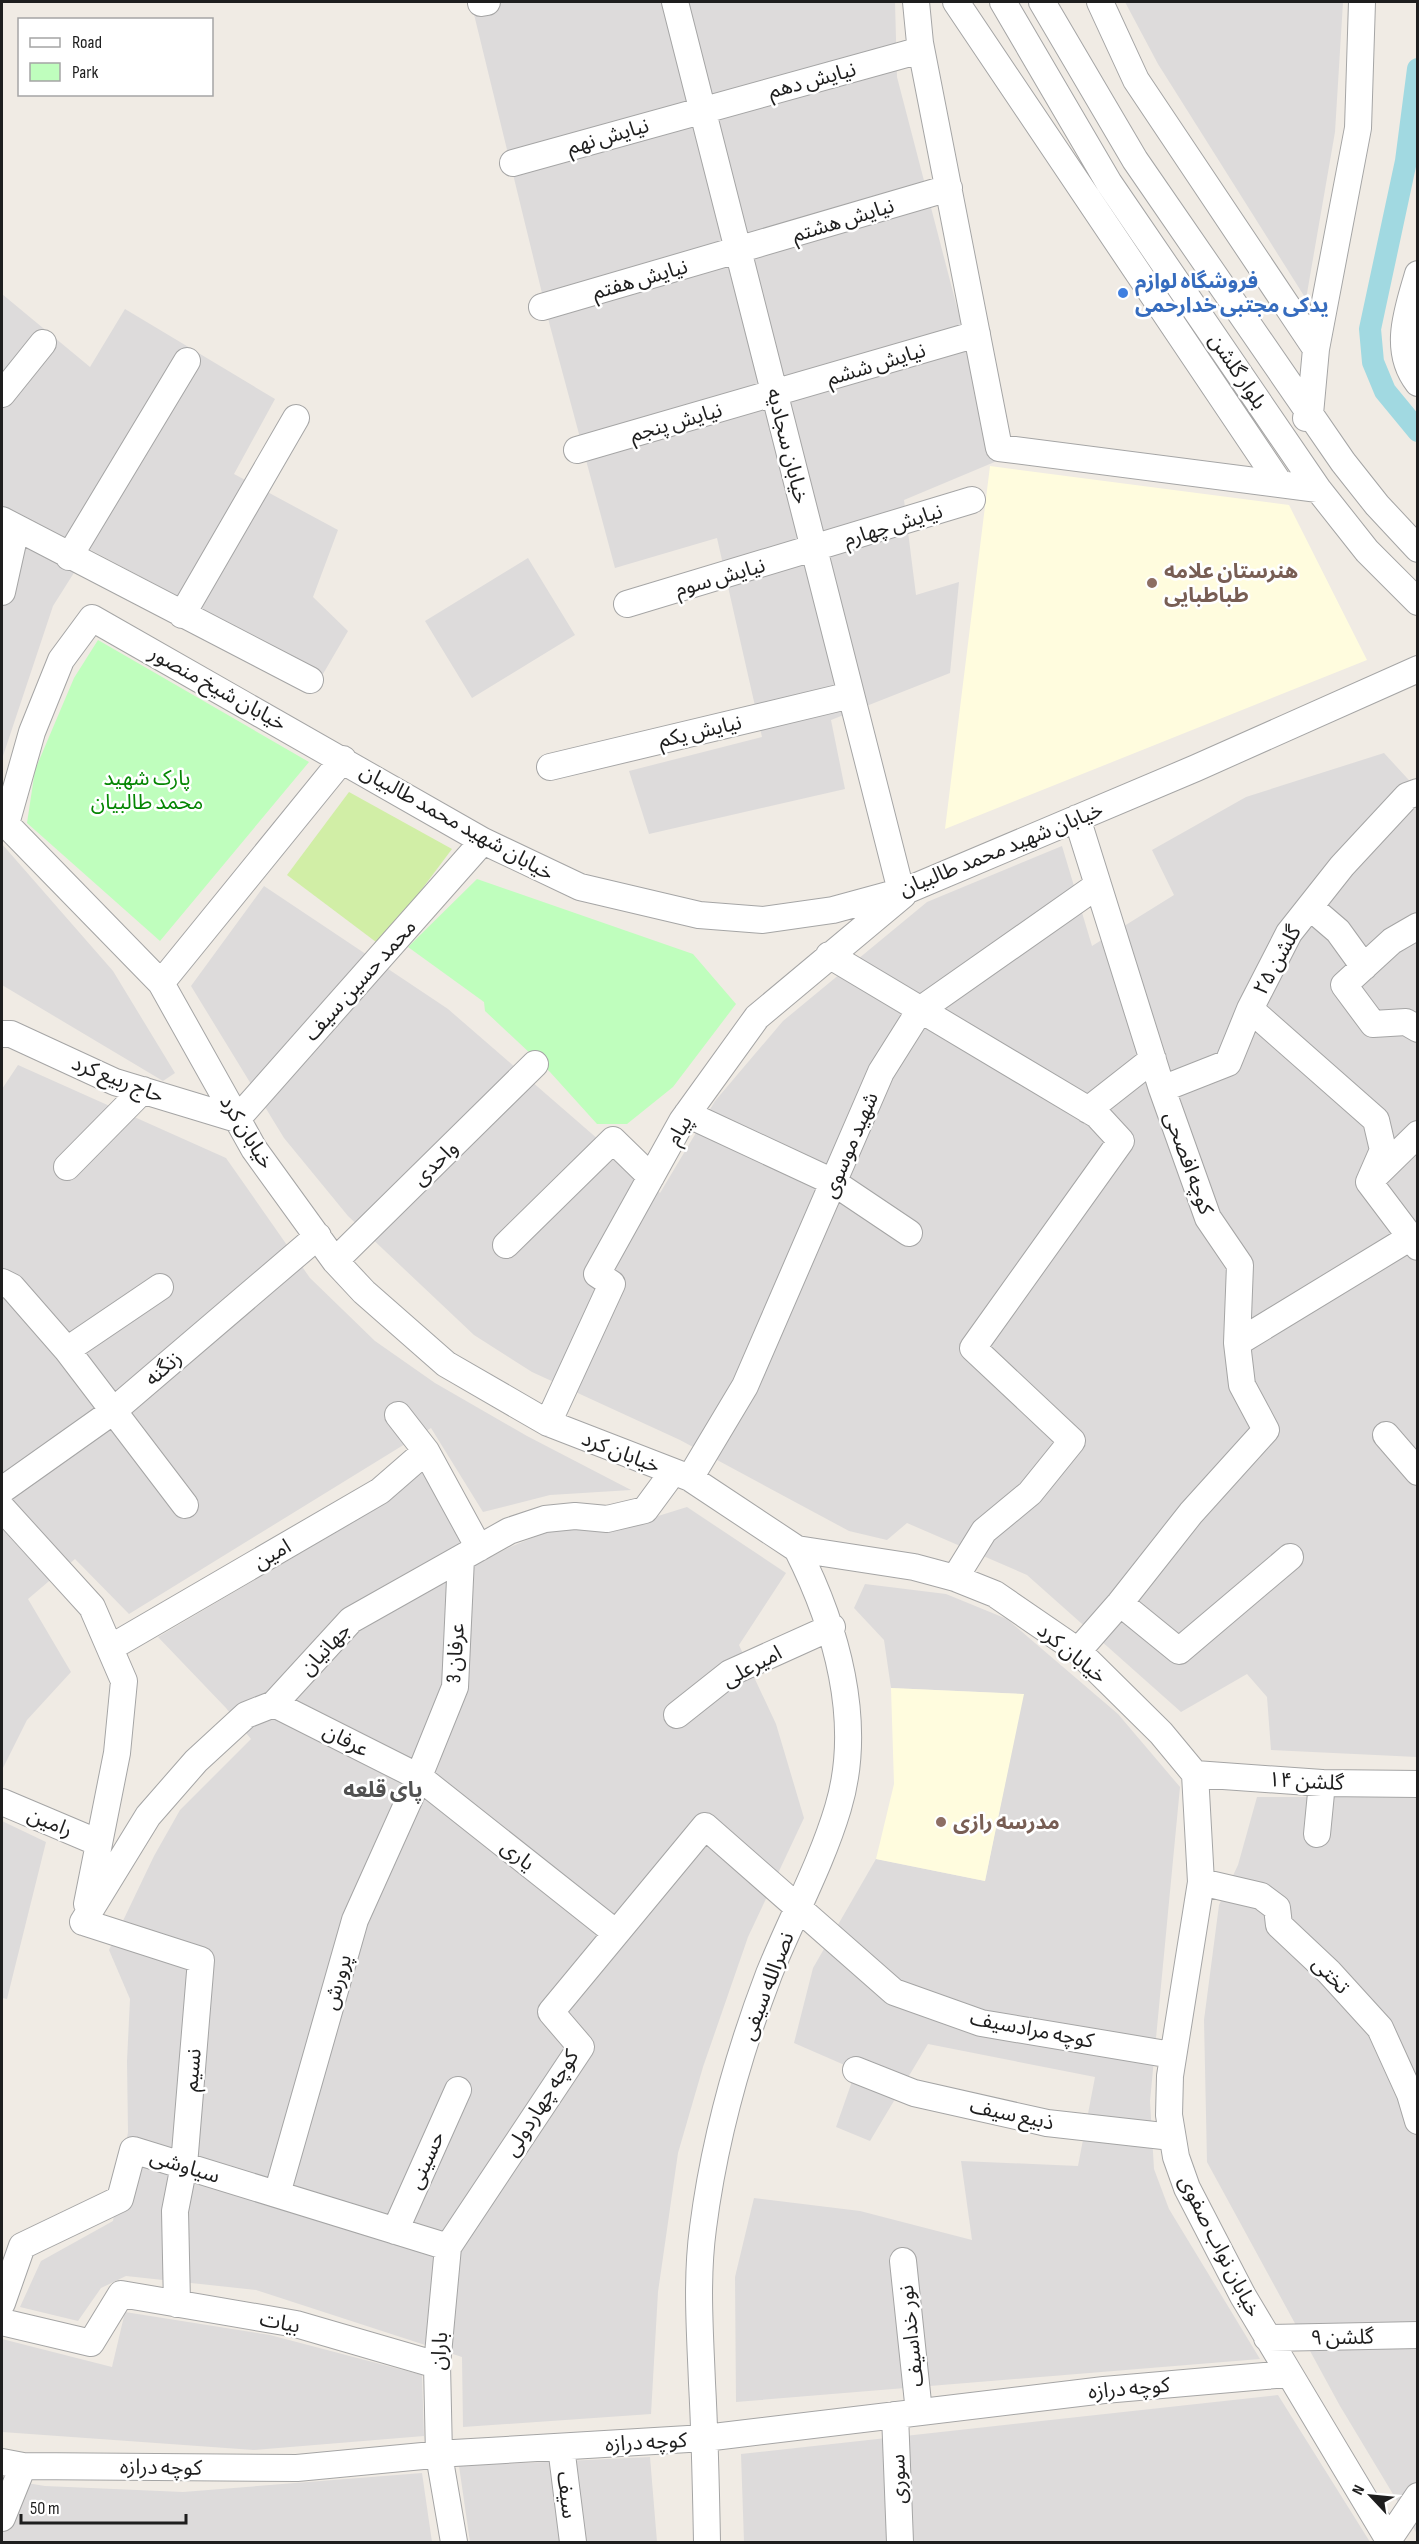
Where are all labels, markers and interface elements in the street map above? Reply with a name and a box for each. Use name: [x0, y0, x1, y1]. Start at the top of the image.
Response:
legend: [18, 18, 213, 96]
text: Road: [72, 32, 102, 53]
street label: نیایش دهم: [766, 57, 859, 106]
text: Park: [72, 62, 98, 83]
street label: نیایش نهم: [564, 113, 652, 162]
street label: نیایش هشتم: [789, 193, 898, 250]
street label: نیایش هفتم: [590, 254, 691, 307]
place label: فروشگاه لوازم یدکی مجتبی خدارحمی: [1135, 269, 1329, 318]
marker: فروشگاه لوازم یدکی مجتبی خدارحمی: [1116, 286, 1130, 300]
street label: بلوار گلشن: [1203, 329, 1272, 414]
street label: نیایش ششم: [824, 338, 929, 393]
street label: خیابان سجادیه: [761, 386, 814, 507]
street label: نیایش پنجم: [627, 397, 726, 449]
street label: نیایش چهارم: [841, 499, 946, 555]
street label: نیایش سوم: [672, 553, 769, 605]
place label: هنرستان علامه طباطبایی: [1164, 559, 1298, 608]
marker: هنرستان علامه طباطبایی: [1145, 576, 1159, 590]
street label: خیابان شیخ منصور: [143, 640, 291, 738]
street label: نیایش یکم: [656, 710, 745, 755]
street label: خیابان شهید محمد طالبیان: [356, 759, 558, 886]
park label: پارک شهید محمد طالبیان: [91, 766, 203, 815]
street label: خیابان شهید محمد طالبیان: [896, 797, 1107, 902]
street label: محمد حسین سیف: [299, 914, 422, 1046]
street label: گلشن ۲۵: [1248, 921, 1307, 999]
street label: حاج ربیع کرد: [68, 1050, 167, 1110]
street label: شهید موسوی: [817, 1088, 884, 1202]
street label: خیابان کرد: [214, 1091, 279, 1174]
street label: کوچه افصحی: [1158, 1108, 1219, 1218]
street label: پیام: [661, 1111, 701, 1151]
street label: واحدی: [407, 1136, 463, 1191]
street label: زنگنه: [140, 1346, 187, 1391]
street label: خیابان کرد: [578, 1426, 664, 1479]
street label: امین: [249, 1534, 295, 1575]
street label: جهانیان: [295, 1618, 356, 1681]
street label: خیابان کرد: [1032, 1618, 1111, 1689]
street label: عرفان 3: [441, 1622, 470, 1684]
street label: امیرعلی: [718, 1640, 786, 1692]
street label: عرفان: [319, 1718, 373, 1763]
street label: گلشن ۱۴: [1268, 1767, 1345, 1796]
district label: پای قلعه: [343, 1777, 423, 1804]
street label: رامین: [24, 1802, 76, 1843]
place label: مدرسه رازی: [953, 1810, 1060, 1835]
marker: مدرسه رازی: [934, 1815, 948, 1829]
street label: یاری: [496, 1834, 540, 1876]
street label: نصرالله سیفی: [735, 1929, 800, 2044]
street label: تختی: [1307, 1951, 1355, 1999]
street label: پرورش: [318, 1952, 357, 2013]
street label: کوچه مرادسیف: [968, 2005, 1096, 2054]
street label: کوچه چهاردولی: [499, 2045, 584, 2161]
street label: نسیم: [178, 2047, 209, 2093]
street label: ذبیع سیف: [967, 2093, 1056, 2138]
street label: حسینی: [403, 2127, 450, 2193]
street label: سیاوشی: [147, 2144, 223, 2189]
street label: خیابان نواب صفوی: [1173, 2171, 1266, 2321]
street label: نور خداسیف: [894, 2284, 929, 2388]
street label: بیات: [258, 2306, 302, 2339]
street label: گلشن ۹: [1310, 2324, 1374, 2351]
street label: باران: [426, 2331, 453, 2371]
street label: کوچه درازه: [1087, 2372, 1171, 2405]
street label: کوچه درازه: [604, 2428, 688, 2457]
street label: کوچه درازه: [120, 2454, 203, 2481]
street label: سوری: [885, 2454, 912, 2504]
north arrow: [1341, 2466, 1401, 2526]
street label: سیف: [551, 2470, 582, 2520]
text: N: [1348, 2482, 1369, 2498]
scale bar: [21, 2487, 186, 2525]
text: 50 m: [30, 2498, 60, 2519]

